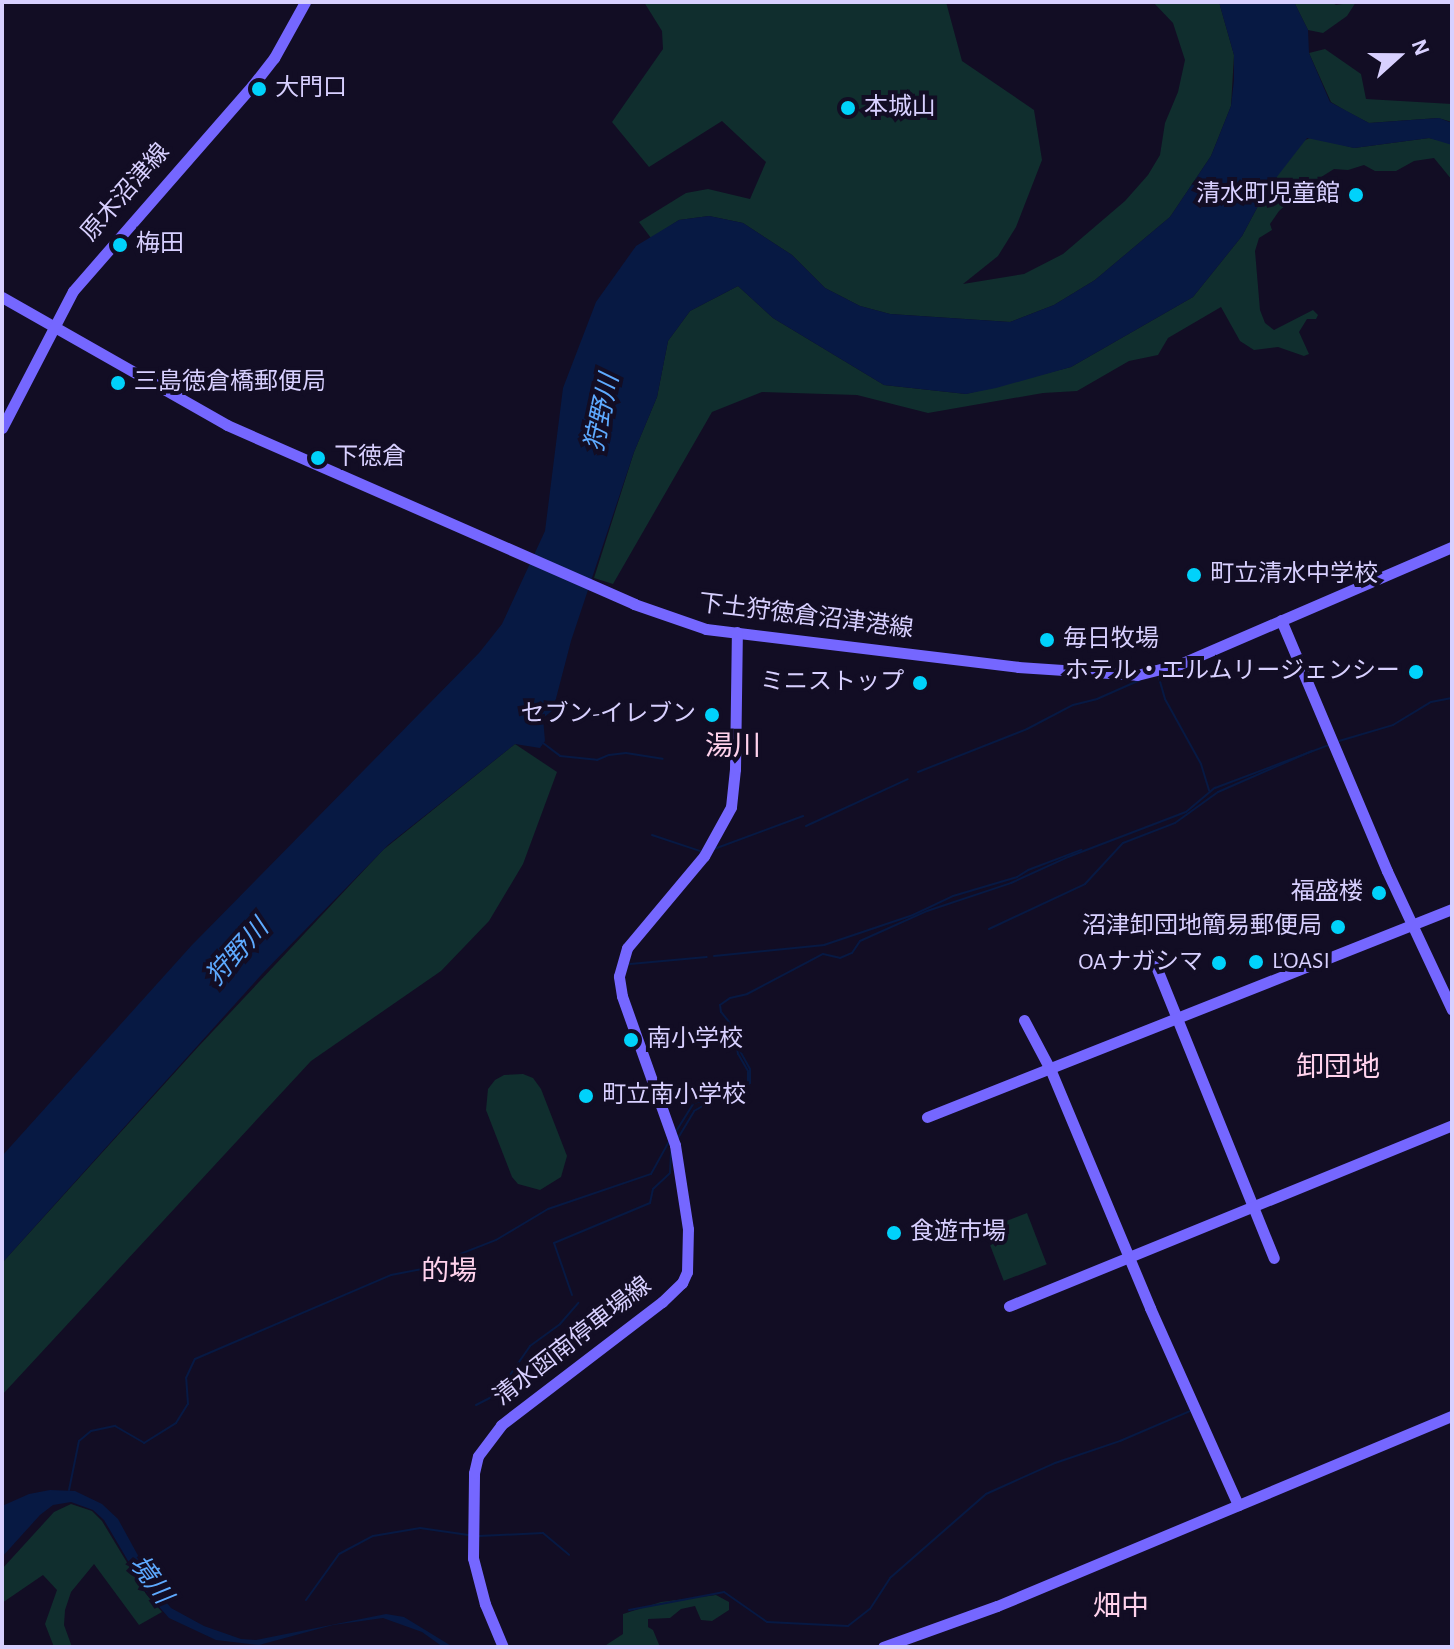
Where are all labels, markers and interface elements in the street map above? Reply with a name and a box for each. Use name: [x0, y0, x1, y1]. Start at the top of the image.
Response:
north arrow: [1358, 16, 1438, 96]
text: N: [1407, 36, 1433, 58]
place label: 大門口: [275, 75, 347, 103]
marker: 大門口: [250, 80, 268, 98]
place label: 本城山: [864, 94, 936, 122]
marker: 本城山: [839, 99, 857, 117]
street label: 原木沼津線: [76, 138, 176, 248]
place label: 清水町児童館: [1196, 181, 1340, 209]
marker: 清水町児童館: [1347, 186, 1365, 204]
place label: 梅田: [136, 231, 184, 259]
marker: 梅田: [111, 236, 129, 254]
place label: 三島徳倉橋郵便局: [134, 369, 326, 397]
water label: 狩野川: [580, 372, 626, 454]
marker: 三島徳倉橋郵便局: [109, 374, 127, 392]
place label: 下徳倉: [334, 444, 406, 472]
marker: 下徳倉: [309, 449, 327, 467]
place label: 町立清水中学校: [1210, 561, 1378, 589]
marker: 町立清水中学校: [1185, 566, 1203, 584]
street label: 下土狩徳倉沼津港線: [697, 590, 915, 644]
place label: 毎日牧場: [1063, 626, 1159, 654]
marker: 毎日牧場: [1038, 631, 1056, 649]
place label: ホテル・エルムリージェンシー: [1064, 658, 1400, 686]
marker: ホテル・エルムリージェンシー: [1407, 663, 1425, 681]
place label: ミニストップ: [760, 669, 904, 697]
marker: ミニストップ: [911, 674, 929, 692]
place label: セブン-イレブン: [521, 701, 696, 729]
marker: セブン-イレブン: [703, 706, 721, 724]
district label: 湯川: [705, 730, 761, 764]
place label: 福盛楼: [1291, 879, 1363, 907]
marker: 福盛楼: [1370, 884, 1388, 902]
place label: 沼津卸団地簡易郵便局: [1082, 913, 1322, 941]
water label: 狩野川: [200, 914, 276, 992]
marker: 沼津卸団地簡易郵便局: [1329, 918, 1347, 936]
place label: L’OASI: [1272, 948, 1330, 976]
place label: OAナガシマ: [1078, 949, 1203, 977]
marker: L’OASI: [1247, 953, 1265, 971]
marker: OAナガシマ: [1210, 954, 1228, 972]
place label: 南小学校: [647, 1026, 743, 1054]
marker: 南小学校: [622, 1031, 640, 1049]
district label: 卸団地: [1296, 1051, 1380, 1085]
place label: 町立南小学校: [602, 1082, 746, 1110]
marker: 町立南小学校: [577, 1087, 595, 1105]
place label: 食遊市場: [910, 1219, 1006, 1247]
marker: 食遊市場: [885, 1224, 903, 1242]
district label: 的場: [421, 1255, 477, 1289]
street label: 清水函南停車場線: [488, 1272, 658, 1412]
water label: 境川: [122, 1550, 178, 1610]
district label: 畑中: [1093, 1590, 1149, 1624]

